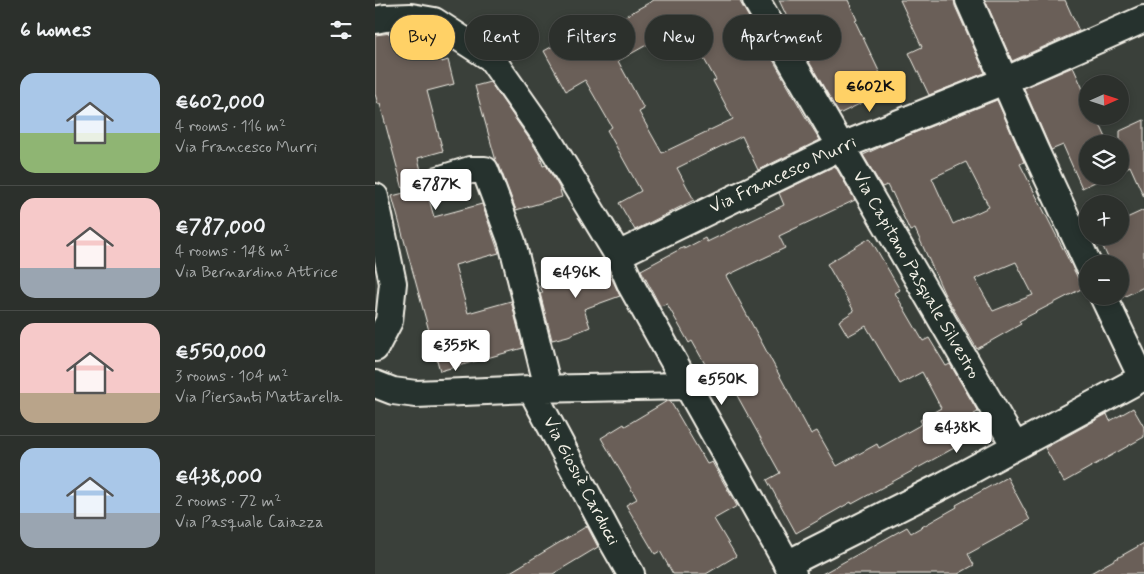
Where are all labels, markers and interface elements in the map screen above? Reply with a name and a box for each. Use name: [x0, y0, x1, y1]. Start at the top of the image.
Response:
chip: Buy: [390, 15, 455, 60]
chip: Rent: [465, 15, 539, 60]
chip: Filters: [549, 15, 635, 60]
chip: New: [645, 15, 713, 60]
chip: Apartment: [723, 15, 841, 60]
text: 6 homes: [20, 16, 91, 44]
icon: filters: [327, 16, 355, 44]
pin: €602K: [835, 70, 905, 113]
north arrow: [1079, 75, 1129, 125]
map controls: [1079, 75, 1129, 305]
text: €602K: [846, 76, 894, 97]
text: €602,000: [175, 88, 265, 116]
icon: home: [60, 93, 120, 153]
text: 4 rooms · 116 m²: [175, 116, 286, 137]
street label: Via Francesco Murri: [706, 130, 860, 220]
button: layers: [1079, 135, 1129, 185]
text: Via Francesco Murri: [175, 137, 317, 158]
street label: Via Capitano Pasquale Silvestro: [846, 167, 986, 383]
pin: €787K: [401, 168, 471, 211]
text: €787K: [411, 174, 461, 195]
button: +: [1079, 195, 1129, 245]
text: €787,000: [175, 213, 266, 241]
icon: home: [60, 218, 120, 278]
text: 4 rooms · 148 m²: [175, 241, 290, 262]
button: −: [1079, 255, 1129, 305]
pin: €496K: [541, 256, 611, 299]
text: Via Bernardino Attrice: [175, 262, 338, 283]
text: €496K: [552, 262, 600, 283]
pin: €355K: [421, 330, 491, 372]
text: €355K: [433, 335, 479, 356]
text: €550,000: [175, 338, 266, 366]
icon: home: [60, 343, 120, 403]
pin: €550K: [687, 364, 757, 406]
text: 3 rooms · 104 m²: [175, 366, 288, 387]
text: €550K: [697, 369, 747, 390]
text: Via Piersanti Mattarella: [175, 387, 342, 408]
street label: Via Giosuè Carducci: [537, 412, 625, 550]
pin: €438K: [922, 412, 992, 454]
text: €438K: [934, 417, 980, 438]
text: €438,000: [175, 463, 262, 491]
icon: home: [60, 468, 120, 528]
text: 2 rooms · 72 m²: [175, 491, 281, 512]
text: Via Pasquale Caiazza: [175, 512, 323, 533]

